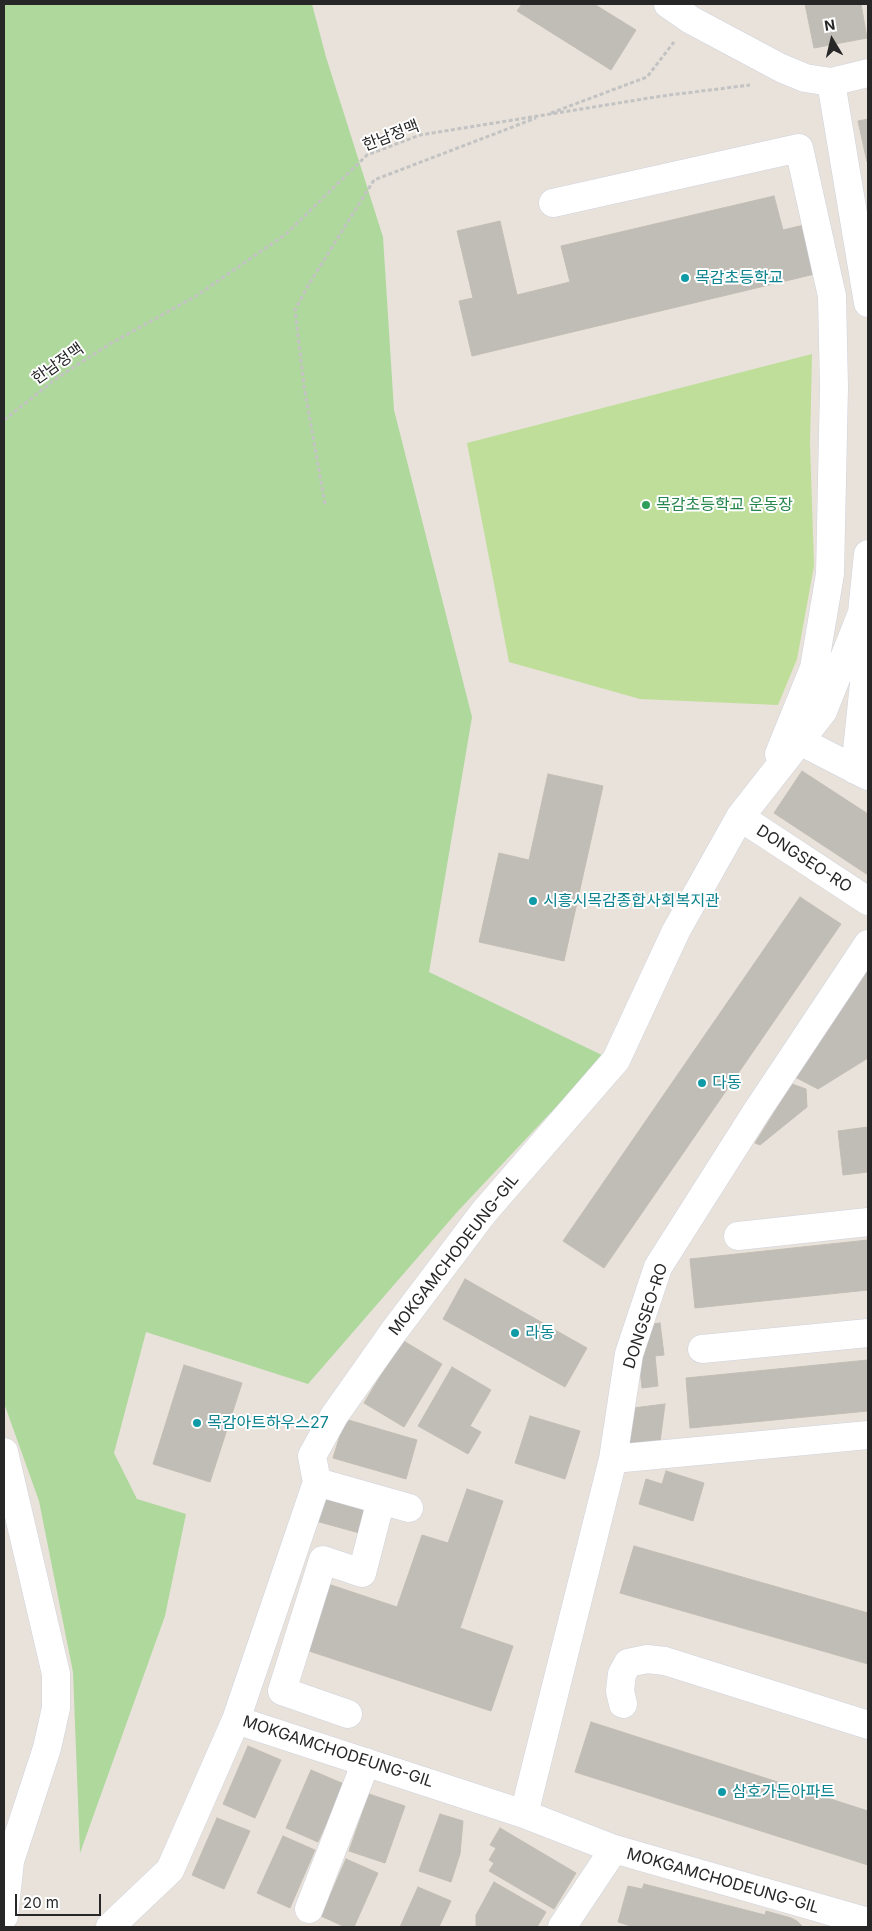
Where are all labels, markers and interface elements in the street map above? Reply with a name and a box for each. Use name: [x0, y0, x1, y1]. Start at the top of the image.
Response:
north arrow: [807, 15, 857, 65]
text: N: [823, 15, 836, 34]
street label: 한남정맥: [360, 116, 422, 156]
place label: 목감초등학교: [695, 268, 783, 288]
marker: 목감초등학교: [679, 272, 691, 284]
street label: 한남정맥: [28, 339, 88, 389]
place label: 목감초등학교 운동장: [656, 495, 793, 515]
marker: 목감초등학교 운동장: [640, 499, 652, 511]
street label: DONGSEO-RO: [753, 821, 855, 897]
place label: 시흥시목감종합사회복지관: [543, 891, 720, 911]
marker: 시흥시목감종합사회복지관: [527, 895, 539, 907]
place label: 다동: [712, 1073, 741, 1093]
marker: 다동: [696, 1077, 708, 1089]
street label: MOKGAMCHODEUNG-GIL: [385, 1170, 523, 1340]
street label: DONGSEO-RO: [620, 1261, 672, 1371]
place label: 라동: [525, 1323, 554, 1343]
marker: 라동: [509, 1327, 521, 1339]
place label: 목감아트하우스27: [207, 1413, 329, 1433]
marker: 목감아트하우스27: [191, 1417, 203, 1429]
street label: MOKGAMCHODEUNG-GIL: [240, 1712, 436, 1792]
place label: 삼호가든아파트: [732, 1782, 835, 1802]
marker: 삼호가든아파트: [716, 1786, 728, 1798]
street label: MOKGAMCHODEUNG-GIL: [624, 1844, 822, 1918]
scale bar: [18, 1884, 104, 1916]
text: 20 m: [23, 1893, 59, 1912]

